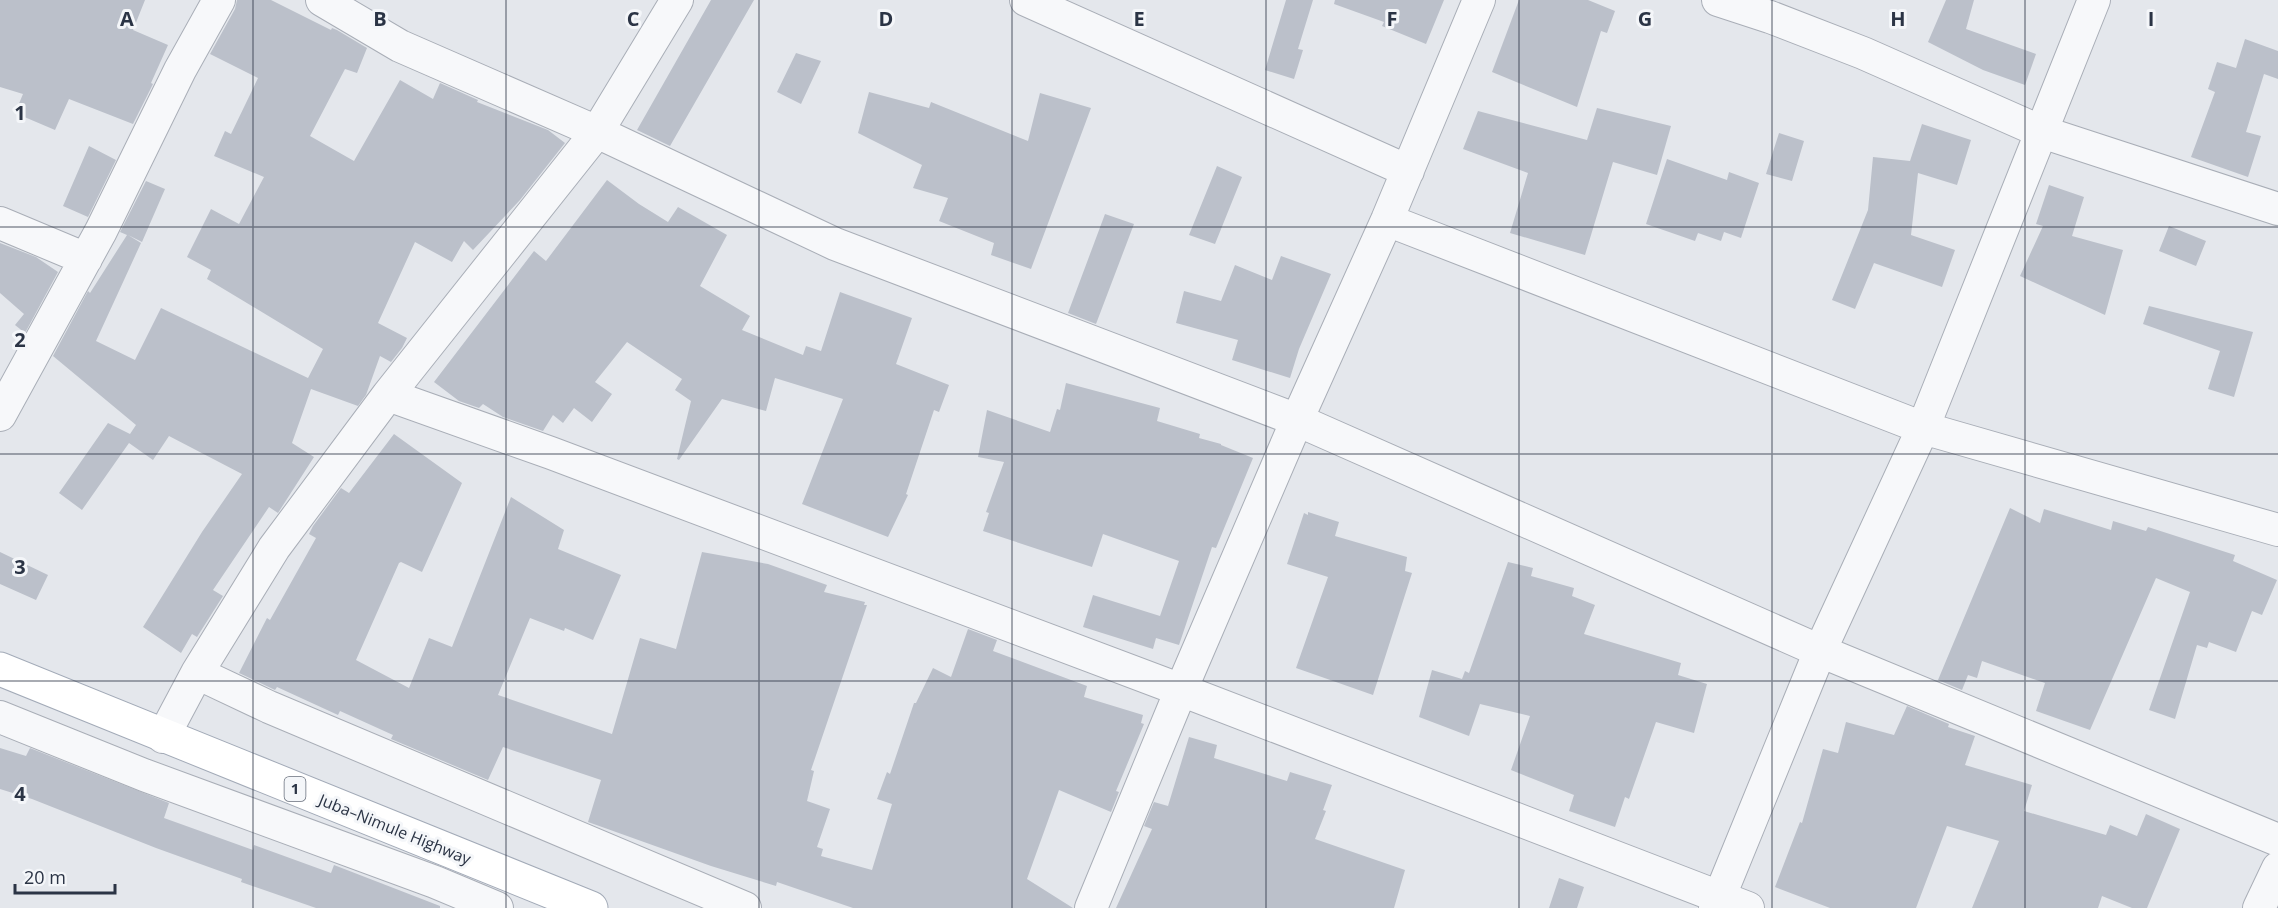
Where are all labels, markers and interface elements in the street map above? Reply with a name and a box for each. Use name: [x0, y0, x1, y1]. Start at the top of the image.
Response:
text: A: [120, 5, 134, 32]
text: B: [373, 5, 387, 32]
text: C: [627, 5, 640, 32]
text: D: [879, 5, 893, 32]
text: E: [1133, 5, 1145, 32]
text: F: [1387, 5, 1397, 32]
text: G: [1638, 5, 1652, 32]
text: H: [1890, 5, 1906, 32]
text: I: [2148, 5, 2154, 32]
text: 1: [14, 99, 26, 126]
text: 2: [14, 326, 26, 353]
text: 3: [14, 553, 26, 580]
road number: 1: [284, 777, 306, 801]
text: 4: [14, 780, 26, 807]
street label: Juba–Nimule Highway: [314, 788, 475, 870]
scale bar: [15, 857, 116, 895]
text: 20 m: [24, 865, 66, 889]

